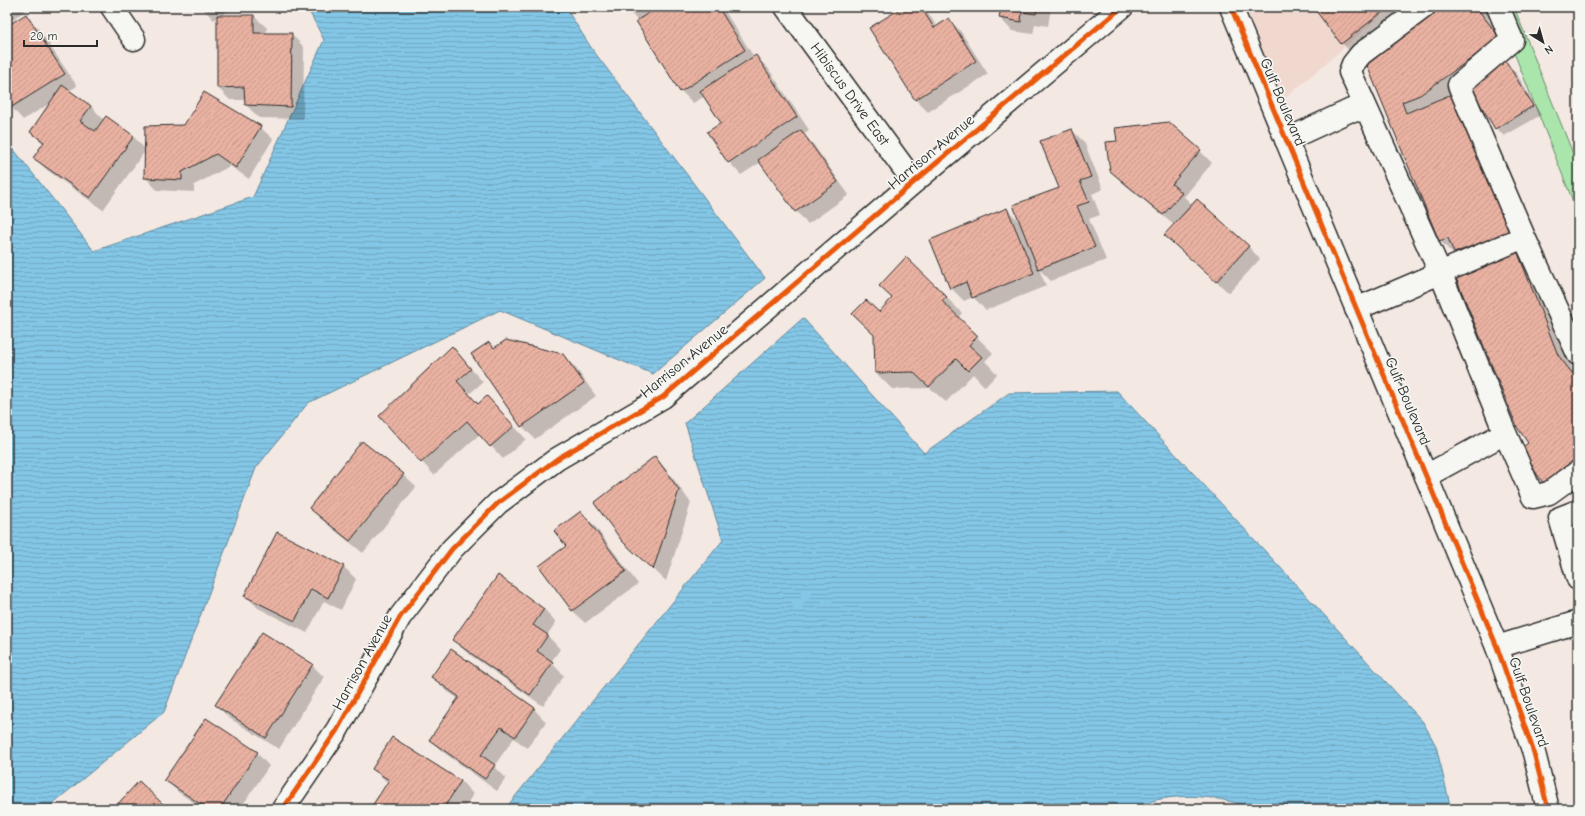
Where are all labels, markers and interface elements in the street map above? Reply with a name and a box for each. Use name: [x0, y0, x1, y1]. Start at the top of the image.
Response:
scale bar: [24, 22, 97, 48]
north arrow: [1523, 22, 1563, 62]
text: 20 m: [30, 29, 58, 43]
street label: Hibiscus Drive East: [807, 39, 894, 149]
text: N: [1542, 42, 1555, 57]
street label: Gulf Boulevard: [1256, 55, 1310, 149]
street label: Harrison Avenue: [884, 110, 978, 193]
street label: Harrison Avenue: [637, 320, 732, 402]
street label: Gulf Boulevard: [1381, 354, 1435, 448]
street label: Harrison Avenue: [328, 610, 396, 713]
street label: Gulf Boulevard: [1505, 655, 1553, 749]

